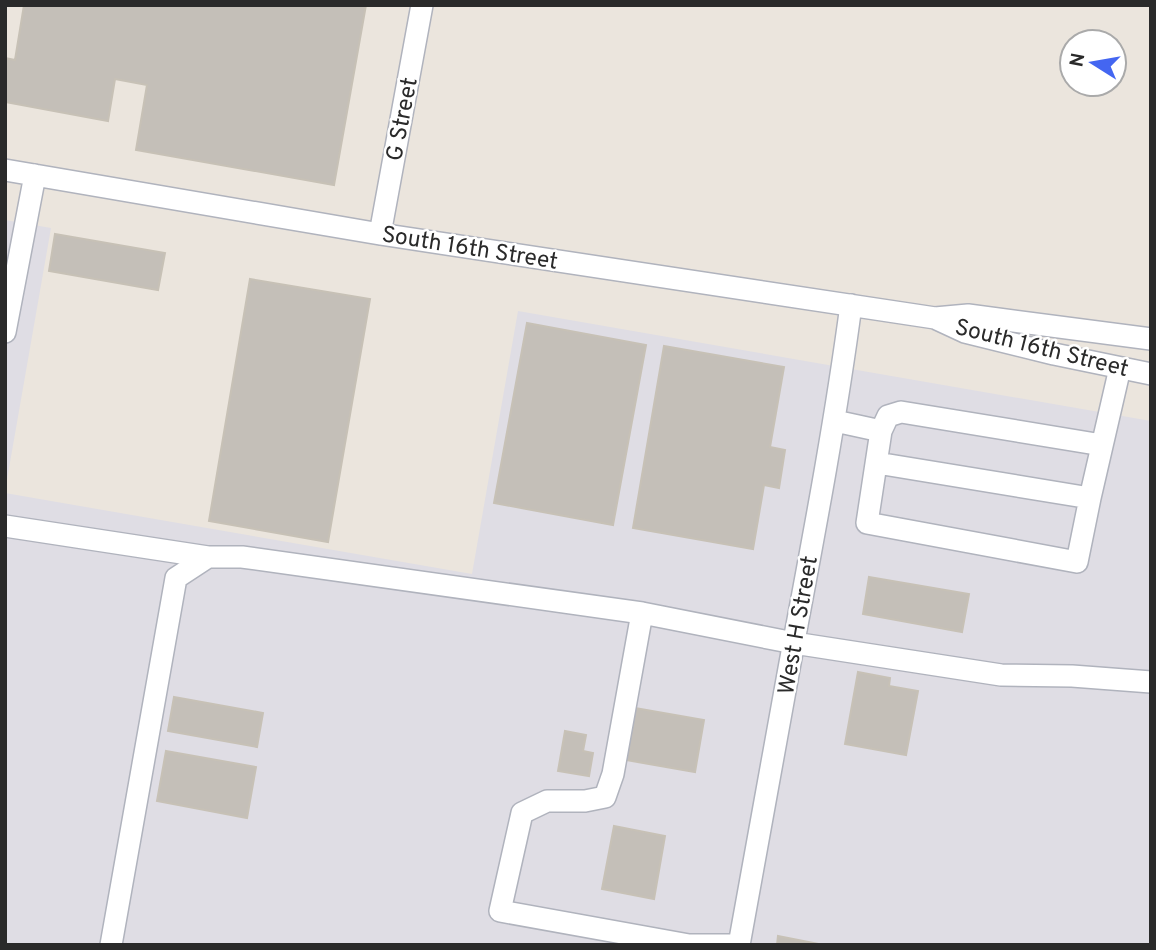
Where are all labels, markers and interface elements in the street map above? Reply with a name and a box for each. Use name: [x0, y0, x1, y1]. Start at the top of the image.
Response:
north arrow: [1058, 28, 1128, 98]
text: N: [1065, 51, 1091, 69]
street label: G Street: [381, 75, 426, 164]
street label: South 16th Street: [379, 221, 560, 278]
street label: South 16th Street: [952, 314, 1131, 385]
street label: West H Street: [773, 554, 826, 697]

